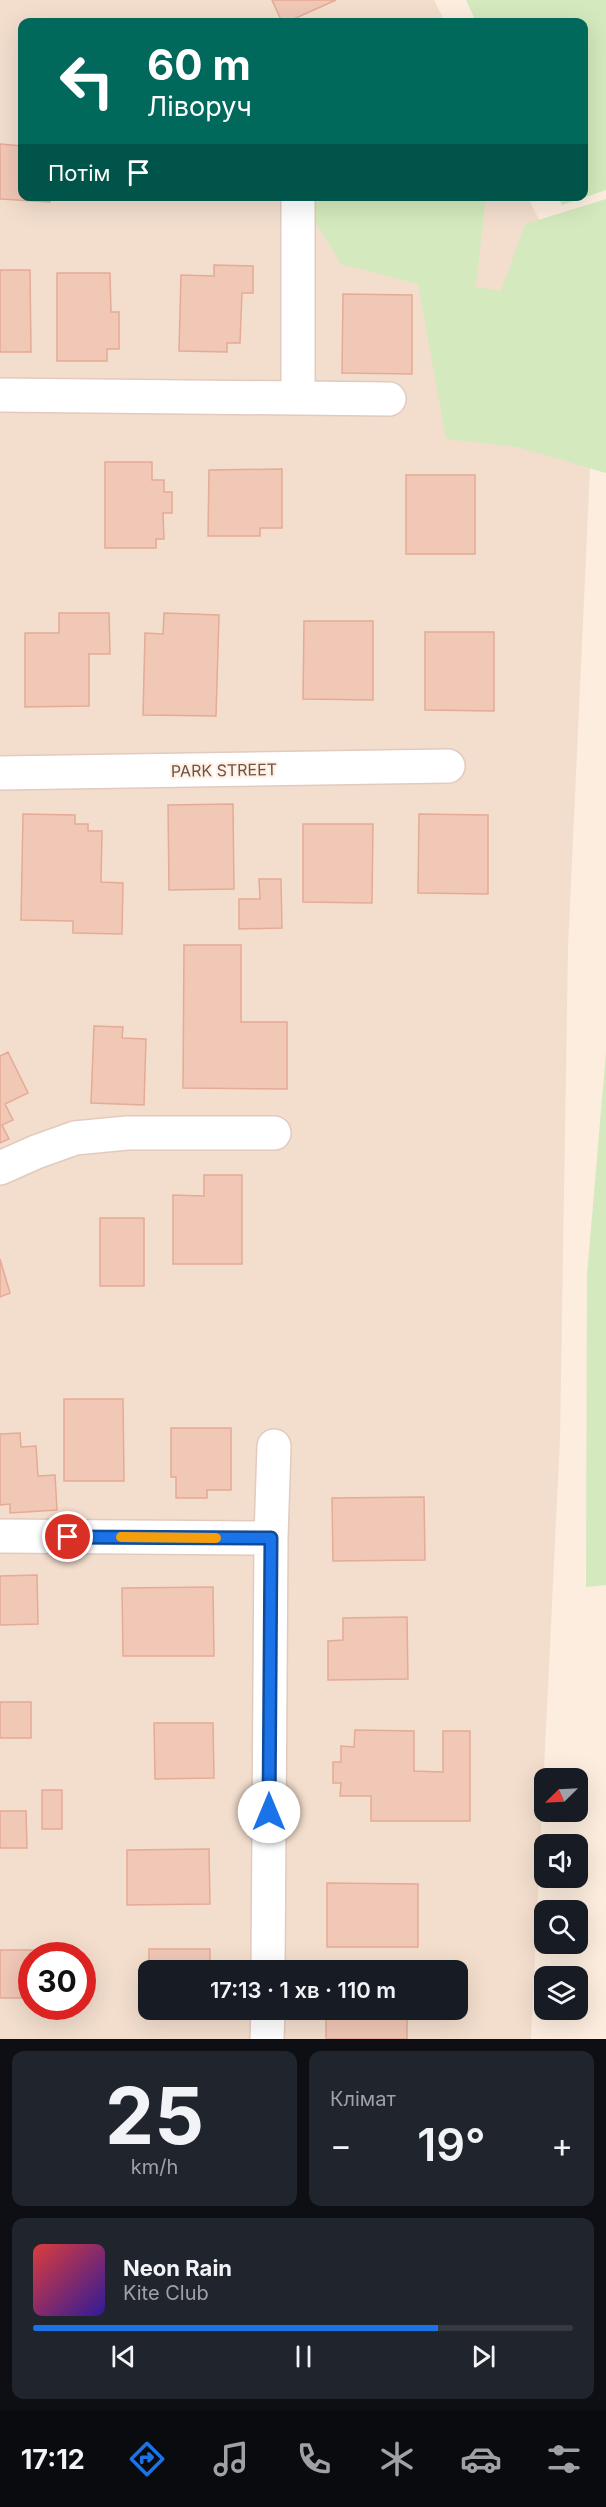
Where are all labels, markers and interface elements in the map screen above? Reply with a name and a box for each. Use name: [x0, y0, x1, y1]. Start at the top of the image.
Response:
text: 60 m: [147, 39, 251, 90]
icon: left: [48, 42, 126, 120]
text: Ліворуч: [147, 90, 252, 123]
icon: arrive: [122, 156, 155, 189]
text: Потім: [48, 160, 110, 186]
street label: PARK STREET: [171, 759, 277, 781]
pin: [42, 1511, 93, 1562]
icon: arrive: [51, 1520, 84, 1553]
north arrow: [534, 1768, 588, 1822]
map controls: [534, 1768, 588, 2020]
position arrow: [237, 1780, 301, 1844]
button: sound: [534, 1834, 588, 1888]
button: search: [534, 1900, 588, 1954]
speed limit sign: 30: [18, 1942, 96, 2020]
button: layers: [534, 1966, 588, 2020]
text: 17:13 · 1 хв · 110 m: [210, 1977, 396, 2003]
text: 25: [105, 2068, 204, 2163]
text: Клімат: [330, 2087, 396, 2111]
text: 19°: [417, 2117, 486, 2172]
text: −: [330, 2125, 352, 2165]
text: +: [551, 2125, 573, 2165]
text: km/h: [131, 2155, 178, 2179]
text: Neon Rain: [123, 2255, 232, 2281]
text: Kite Club: [123, 2281, 209, 2305]
icon: previous: [107, 2340, 140, 2373]
icon: pause: [287, 2340, 320, 2373]
icon: next: [467, 2340, 500, 2373]
icon: directions: [126, 2438, 168, 2480]
icon: music: [210, 2438, 252, 2480]
icon: phone: [293, 2438, 335, 2480]
icon: climate: [376, 2438, 418, 2480]
icon: car: [460, 2438, 502, 2480]
icon: filters: [543, 2438, 585, 2480]
text: 17:12: [21, 2443, 85, 2476]

